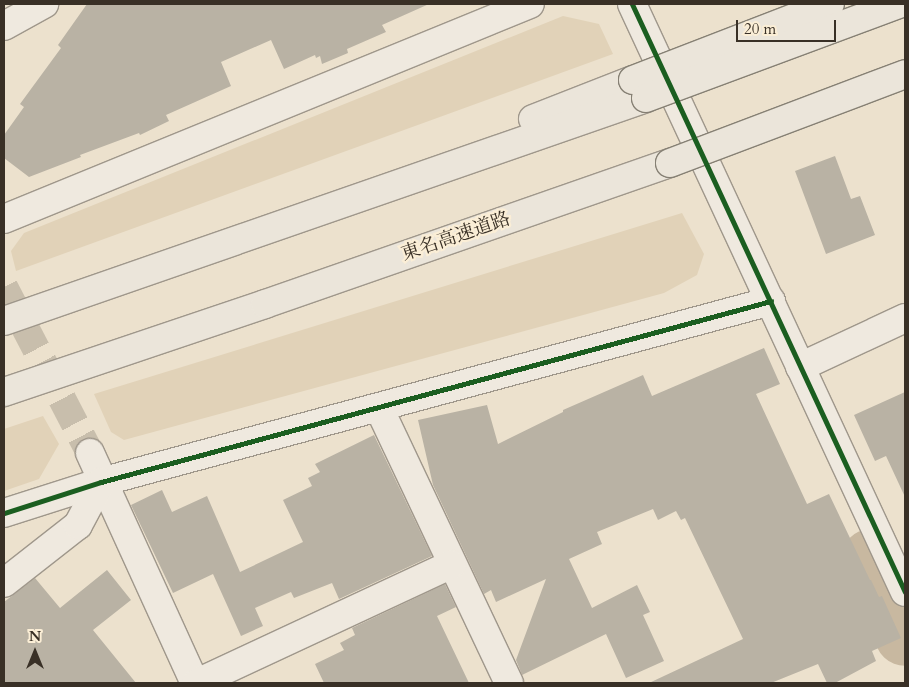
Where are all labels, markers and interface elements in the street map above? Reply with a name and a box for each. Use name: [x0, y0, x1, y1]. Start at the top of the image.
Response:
scale bar: [739, 10, 839, 42]
text: 20 m: [744, 19, 776, 39]
street label: 東名高速道路: [398, 208, 514, 266]
north arrow: [10, 627, 60, 677]
text: N: [29, 627, 41, 646]

